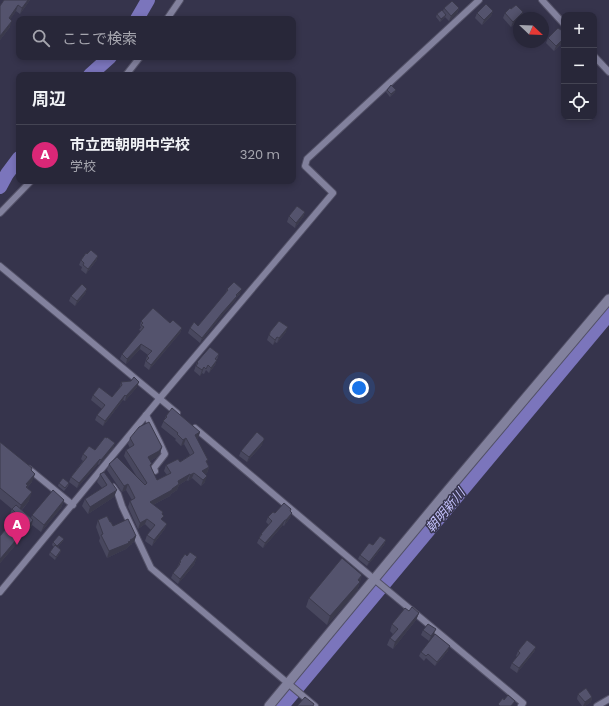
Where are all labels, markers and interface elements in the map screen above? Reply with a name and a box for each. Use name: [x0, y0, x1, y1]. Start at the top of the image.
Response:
north arrow: [513, 12, 549, 48]
map controls: [561, 12, 597, 120]
button: +: [561, 12, 597, 48]
search box: [16, 16, 296, 60]
icon: search: [30, 27, 52, 49]
text: ここで検索: [62, 28, 137, 49]
button: −: [561, 48, 597, 84]
button: locate: [561, 84, 597, 120]
text: 周辺: [32, 87, 66, 111]
text: 市立西朝明中学校: [70, 134, 190, 155]
text: A: [40, 145, 50, 164]
text: 320 m: [240, 145, 280, 164]
text: 学校: [70, 157, 96, 176]
your location: [349, 378, 369, 398]
water label: 朝明新川: [421, 483, 471, 536]
pin: A: [4, 512, 30, 545]

